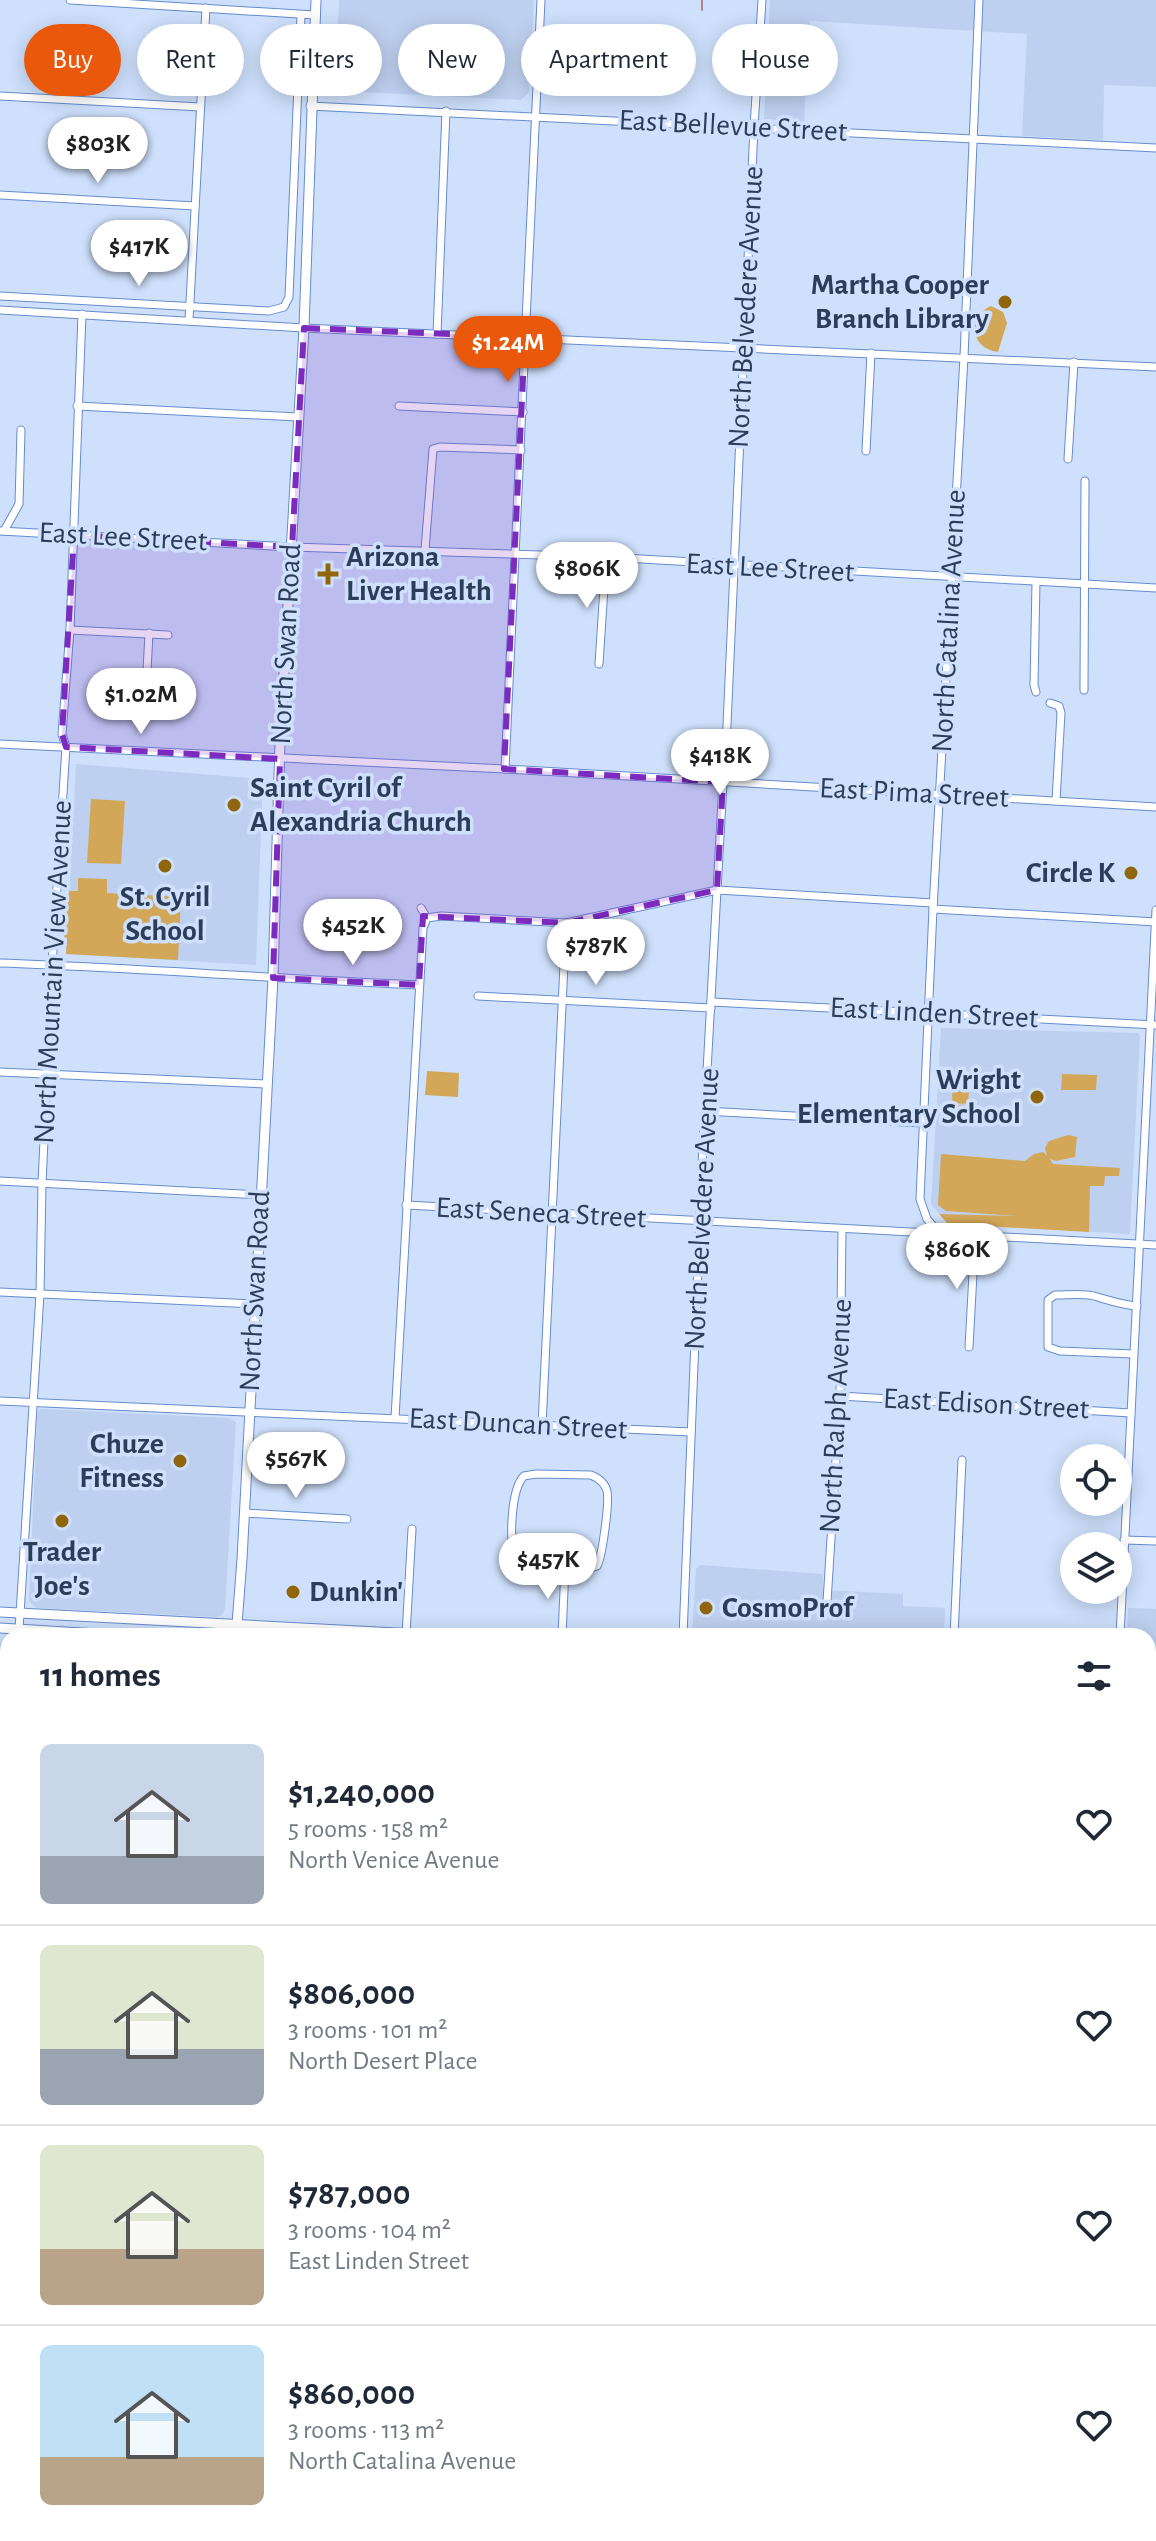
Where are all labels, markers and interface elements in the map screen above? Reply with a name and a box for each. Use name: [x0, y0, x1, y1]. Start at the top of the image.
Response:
chip: Buy: [24, 24, 121, 96]
chip: Rent: [137, 24, 244, 96]
chip: Filters: [260, 24, 382, 96]
chip: New: [398, 24, 505, 96]
chip: Apartment: [521, 24, 696, 96]
chip: House: [712, 24, 838, 96]
street label: East Bellevue Street: [618, 105, 849, 147]
pin: $803K: [42, 117, 154, 185]
text: $803K: [66, 130, 130, 156]
street label: North Belvedere Avenue: [724, 165, 768, 449]
pin: $417K: [83, 220, 195, 288]
text: $417K: [109, 233, 169, 259]
place label: Martha Cooper Branch Library: [811, 270, 990, 334]
marker: Martha Cooper Branch Library: [996, 293, 1014, 311]
pin: $1.24M: [443, 316, 573, 384]
text: $1.24M: [471, 329, 545, 355]
street label: North Catalina Avenue: [927, 489, 971, 753]
street label: East Lee Street: [38, 518, 208, 556]
place label: Arizona Liver Health: [346, 542, 492, 606]
pin: $806K: [531, 542, 643, 610]
street label: North Swan Road: [266, 543, 306, 745]
street label: East Lee Street: [685, 549, 855, 587]
text: $806K: [554, 555, 620, 581]
marker: Arizona Liver Health: [317, 563, 339, 585]
pin: $1.02M: [76, 668, 206, 736]
text: $1.02M: [104, 681, 178, 707]
pin: $418K: [664, 729, 776, 797]
text: $418K: [689, 742, 751, 768]
place label: Saint Cyril of Alexandria Church: [250, 773, 472, 837]
street label: East Pima Street: [819, 773, 1010, 813]
marker: Saint Cyril of Alexandria Church: [225, 796, 243, 814]
street label: North Mountain View Avenue: [29, 799, 77, 1145]
marker: St. Cyril School: [156, 857, 174, 875]
place label: Circle K: [1026, 858, 1115, 888]
marker: Circle K: [1122, 864, 1140, 882]
place label: St. Cyril School: [120, 882, 210, 946]
pin: $452K: [297, 899, 409, 967]
text: $452K: [321, 912, 385, 938]
pin: $787K: [540, 919, 652, 987]
text: $787K: [565, 932, 627, 958]
street label: East Linden Street: [829, 993, 1040, 1033]
place label: Wright Elementary School: [797, 1065, 1021, 1129]
street label: North Belvedere Avenue: [680, 1067, 724, 1351]
marker: Wright Elementary School: [1028, 1088, 1046, 1106]
street label: North Swan Road: [235, 1190, 275, 1392]
street label: East Seneca Street: [435, 1193, 647, 1234]
pin: $860K: [901, 1223, 1013, 1291]
text: $860K: [924, 1236, 990, 1262]
street label: North Ralph Avenue: [815, 1298, 857, 1534]
street label: East Edison Street: [882, 1384, 1090, 1424]
street label: East Duncan Street: [408, 1403, 629, 1445]
place label: Chuze Fitness: [79, 1429, 164, 1493]
pin: $567K: [240, 1432, 352, 1500]
map controls: [1060, 1444, 1132, 1604]
button: locate: [1060, 1444, 1132, 1516]
text: $567K: [265, 1445, 327, 1471]
marker: Chuze Fitness: [171, 1452, 189, 1470]
marker: Trader Joe's: [53, 1512, 71, 1530]
button: layers: [1060, 1532, 1132, 1604]
pin: $457K: [492, 1533, 604, 1601]
place label: Trader Joe's: [23, 1537, 102, 1601]
text: $457K: [517, 1546, 579, 1572]
place label: Dunkin': [309, 1577, 403, 1607]
marker: Dunkin': [284, 1583, 302, 1601]
place label: CosmoProf: [722, 1593, 855, 1623]
marker: CosmoProf: [697, 1599, 715, 1617]
icon: filters: [1072, 1654, 1116, 1698]
text: 11 homes: [40, 1659, 161, 1693]
icon: home: [104, 1776, 200, 1872]
text: $1,240,000: [288, 1776, 435, 1810]
icon: heart: [1072, 1802, 1116, 1846]
text: 5 rooms · 158 m²: [288, 1816, 448, 1842]
text: North Venice Avenue: [288, 1847, 500, 1873]
icon: home: [104, 1977, 200, 2073]
text: $806,000: [288, 1977, 415, 2011]
icon: heart: [1072, 2003, 1116, 2047]
text: 3 rooms · 101 m²: [288, 2017, 447, 2043]
text: North Desert Place: [288, 2048, 478, 2074]
icon: home: [104, 2177, 200, 2273]
text: $787,000: [288, 2177, 410, 2211]
icon: heart: [1072, 2203, 1116, 2247]
text: 3 rooms · 104 m²: [288, 2217, 451, 2243]
text: East Linden Street: [288, 2248, 469, 2274]
icon: home: [104, 2377, 200, 2473]
text: $860,000: [288, 2377, 415, 2411]
icon: heart: [1072, 2403, 1116, 2447]
text: 3 rooms · 113 m²: [288, 2417, 444, 2443]
text: North Catalina Avenue: [288, 2448, 516, 2474]

